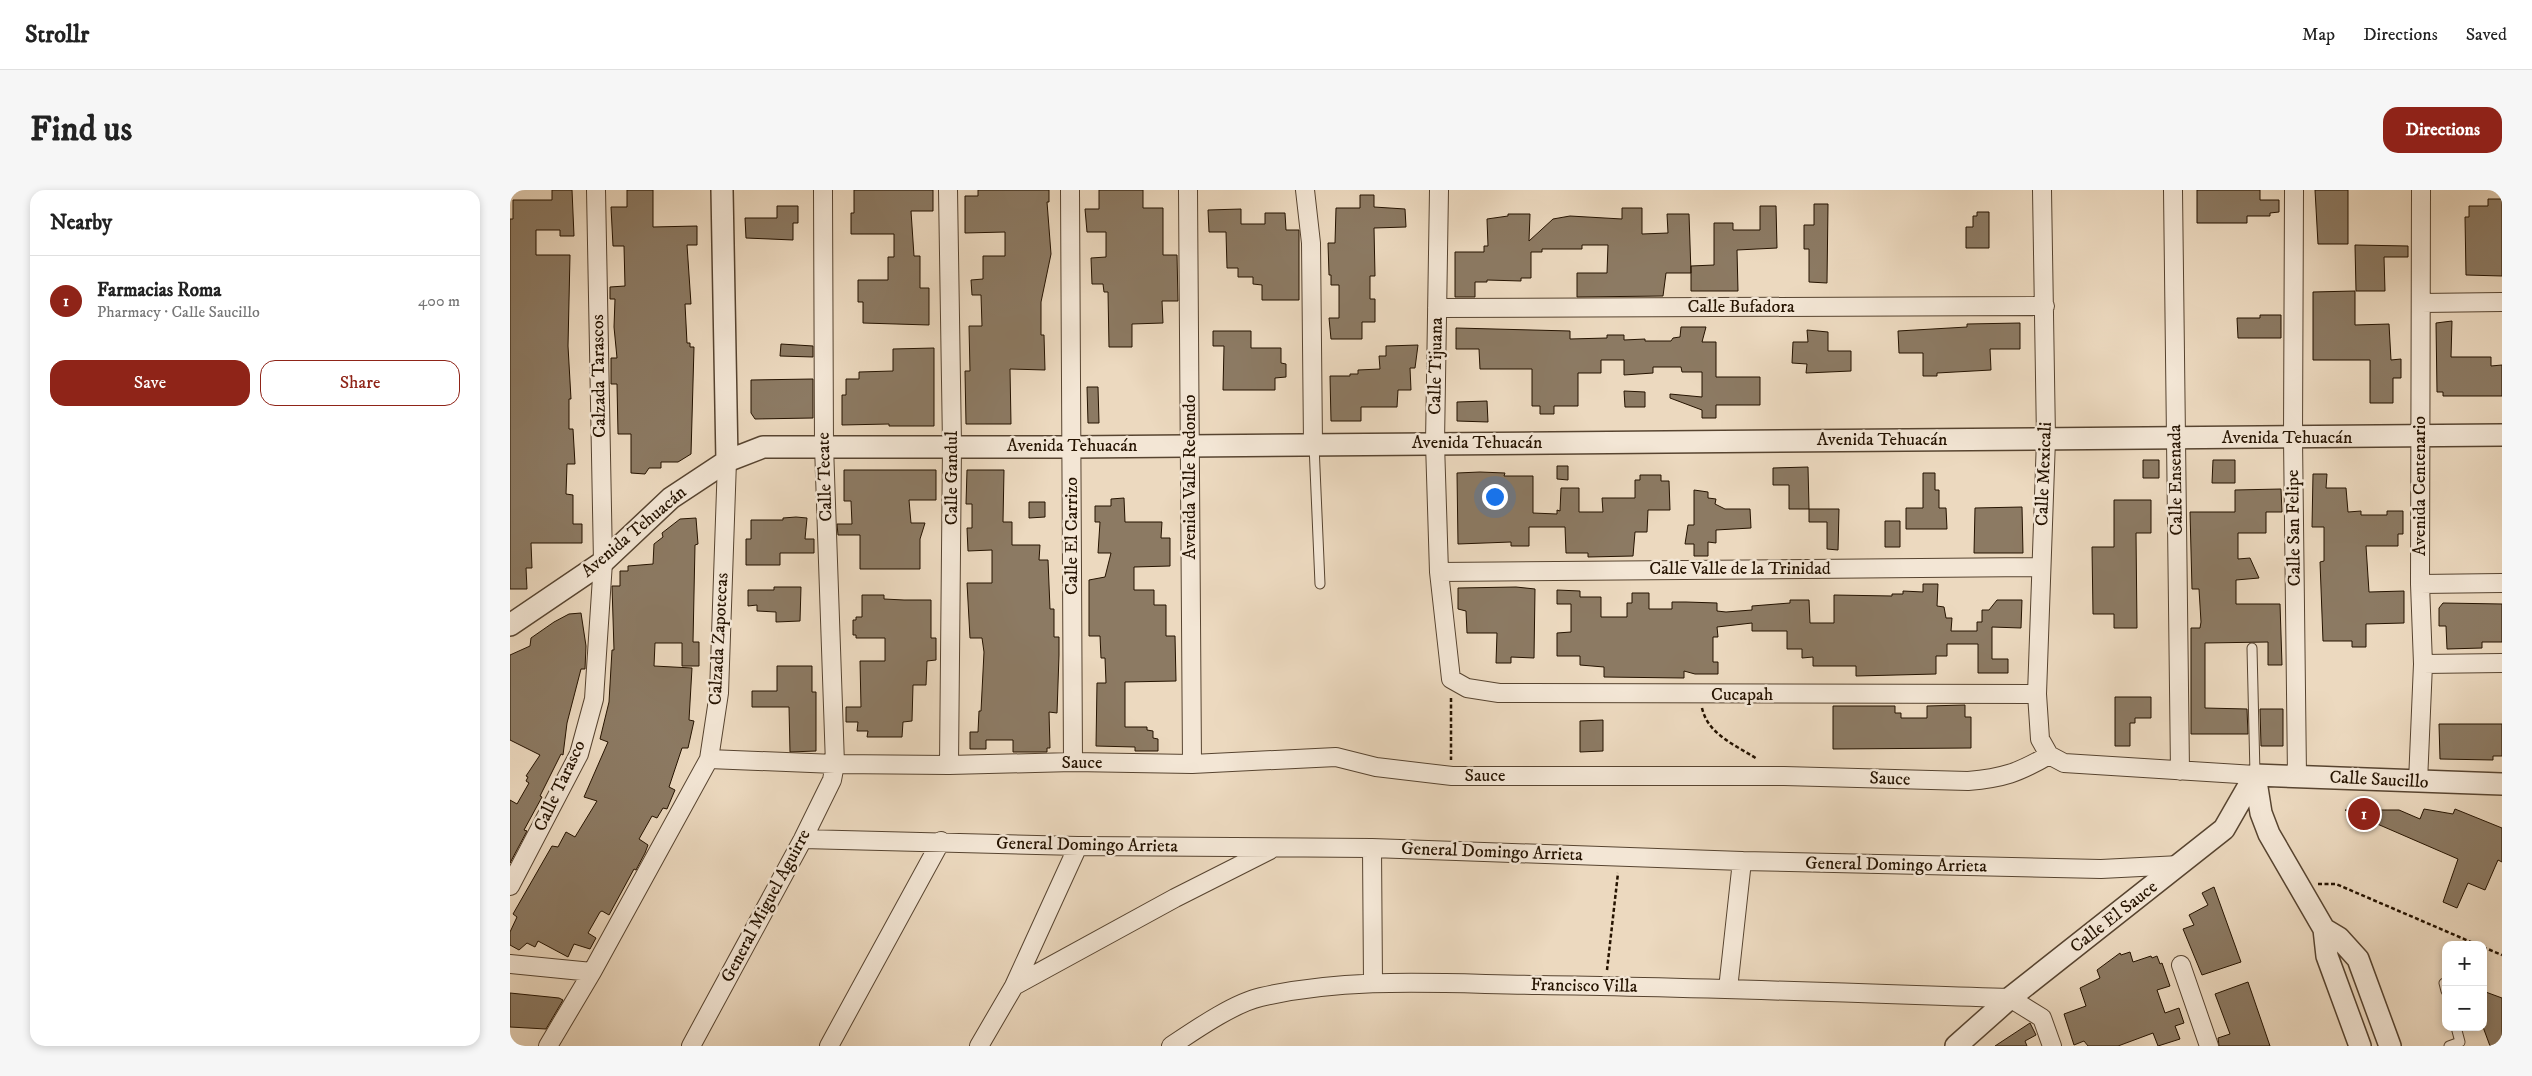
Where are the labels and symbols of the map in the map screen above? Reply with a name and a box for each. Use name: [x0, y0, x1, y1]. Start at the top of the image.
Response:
street label: Calle Bufadora: [1687, 296, 1795, 318]
street label: Calzada Tarascos: [587, 314, 611, 438]
street label: Calle Tijuana: [1424, 317, 1448, 415]
street label: Avenida Valle Redondo: [1179, 394, 1201, 560]
street label: Avenida Centenario: [2409, 416, 2431, 556]
street label: Calle Mexicali: [2031, 422, 2057, 526]
street label: Calle Ensenada: [2164, 424, 2188, 536]
street label: Avenida Tehuacán: [2222, 427, 2353, 449]
street label: Avenida Tehuacán: [1817, 429, 1948, 451]
street label: Calle Gandul: [941, 430, 963, 525]
street label: Calle Tecate: [812, 432, 838, 522]
street label: Avenida Tehuacán: [1412, 432, 1543, 454]
street label: Avenida Tehuacán: [1007, 435, 1138, 457]
street label: Calle San Felipe: [2282, 470, 2306, 586]
street label: Calle El Carrizo: [1061, 477, 1083, 595]
street label: Avenida Tehuacán: [577, 481, 692, 582]
your location: [1482, 484, 1508, 510]
street label: Calle Valle de la Trinidad: [1649, 558, 1831, 580]
street label: Calzada Zapotecas: [705, 572, 733, 706]
street label: Cucapah: [1711, 684, 1774, 706]
street label: Calle Tarasco: [529, 737, 591, 835]
street label: Sauce: [1062, 752, 1102, 774]
street label: Sauce: [1465, 765, 1505, 787]
street label: Calle Saucillo: [2329, 766, 2429, 794]
street label: Sauce: [1869, 767, 1911, 791]
pin: 1: [2348, 795, 2380, 833]
street label: General Miguel Aguirre: [716, 826, 816, 986]
street label: General Domingo Arrieta: [996, 832, 1178, 858]
street label: General Domingo Arrieta: [1401, 838, 1584, 866]
street label: General Domingo Arrieta: [1805, 852, 1987, 878]
street label: Calle El Sauce: [2066, 876, 2162, 958]
street label: Francisco Villa: [1530, 974, 1638, 998]

